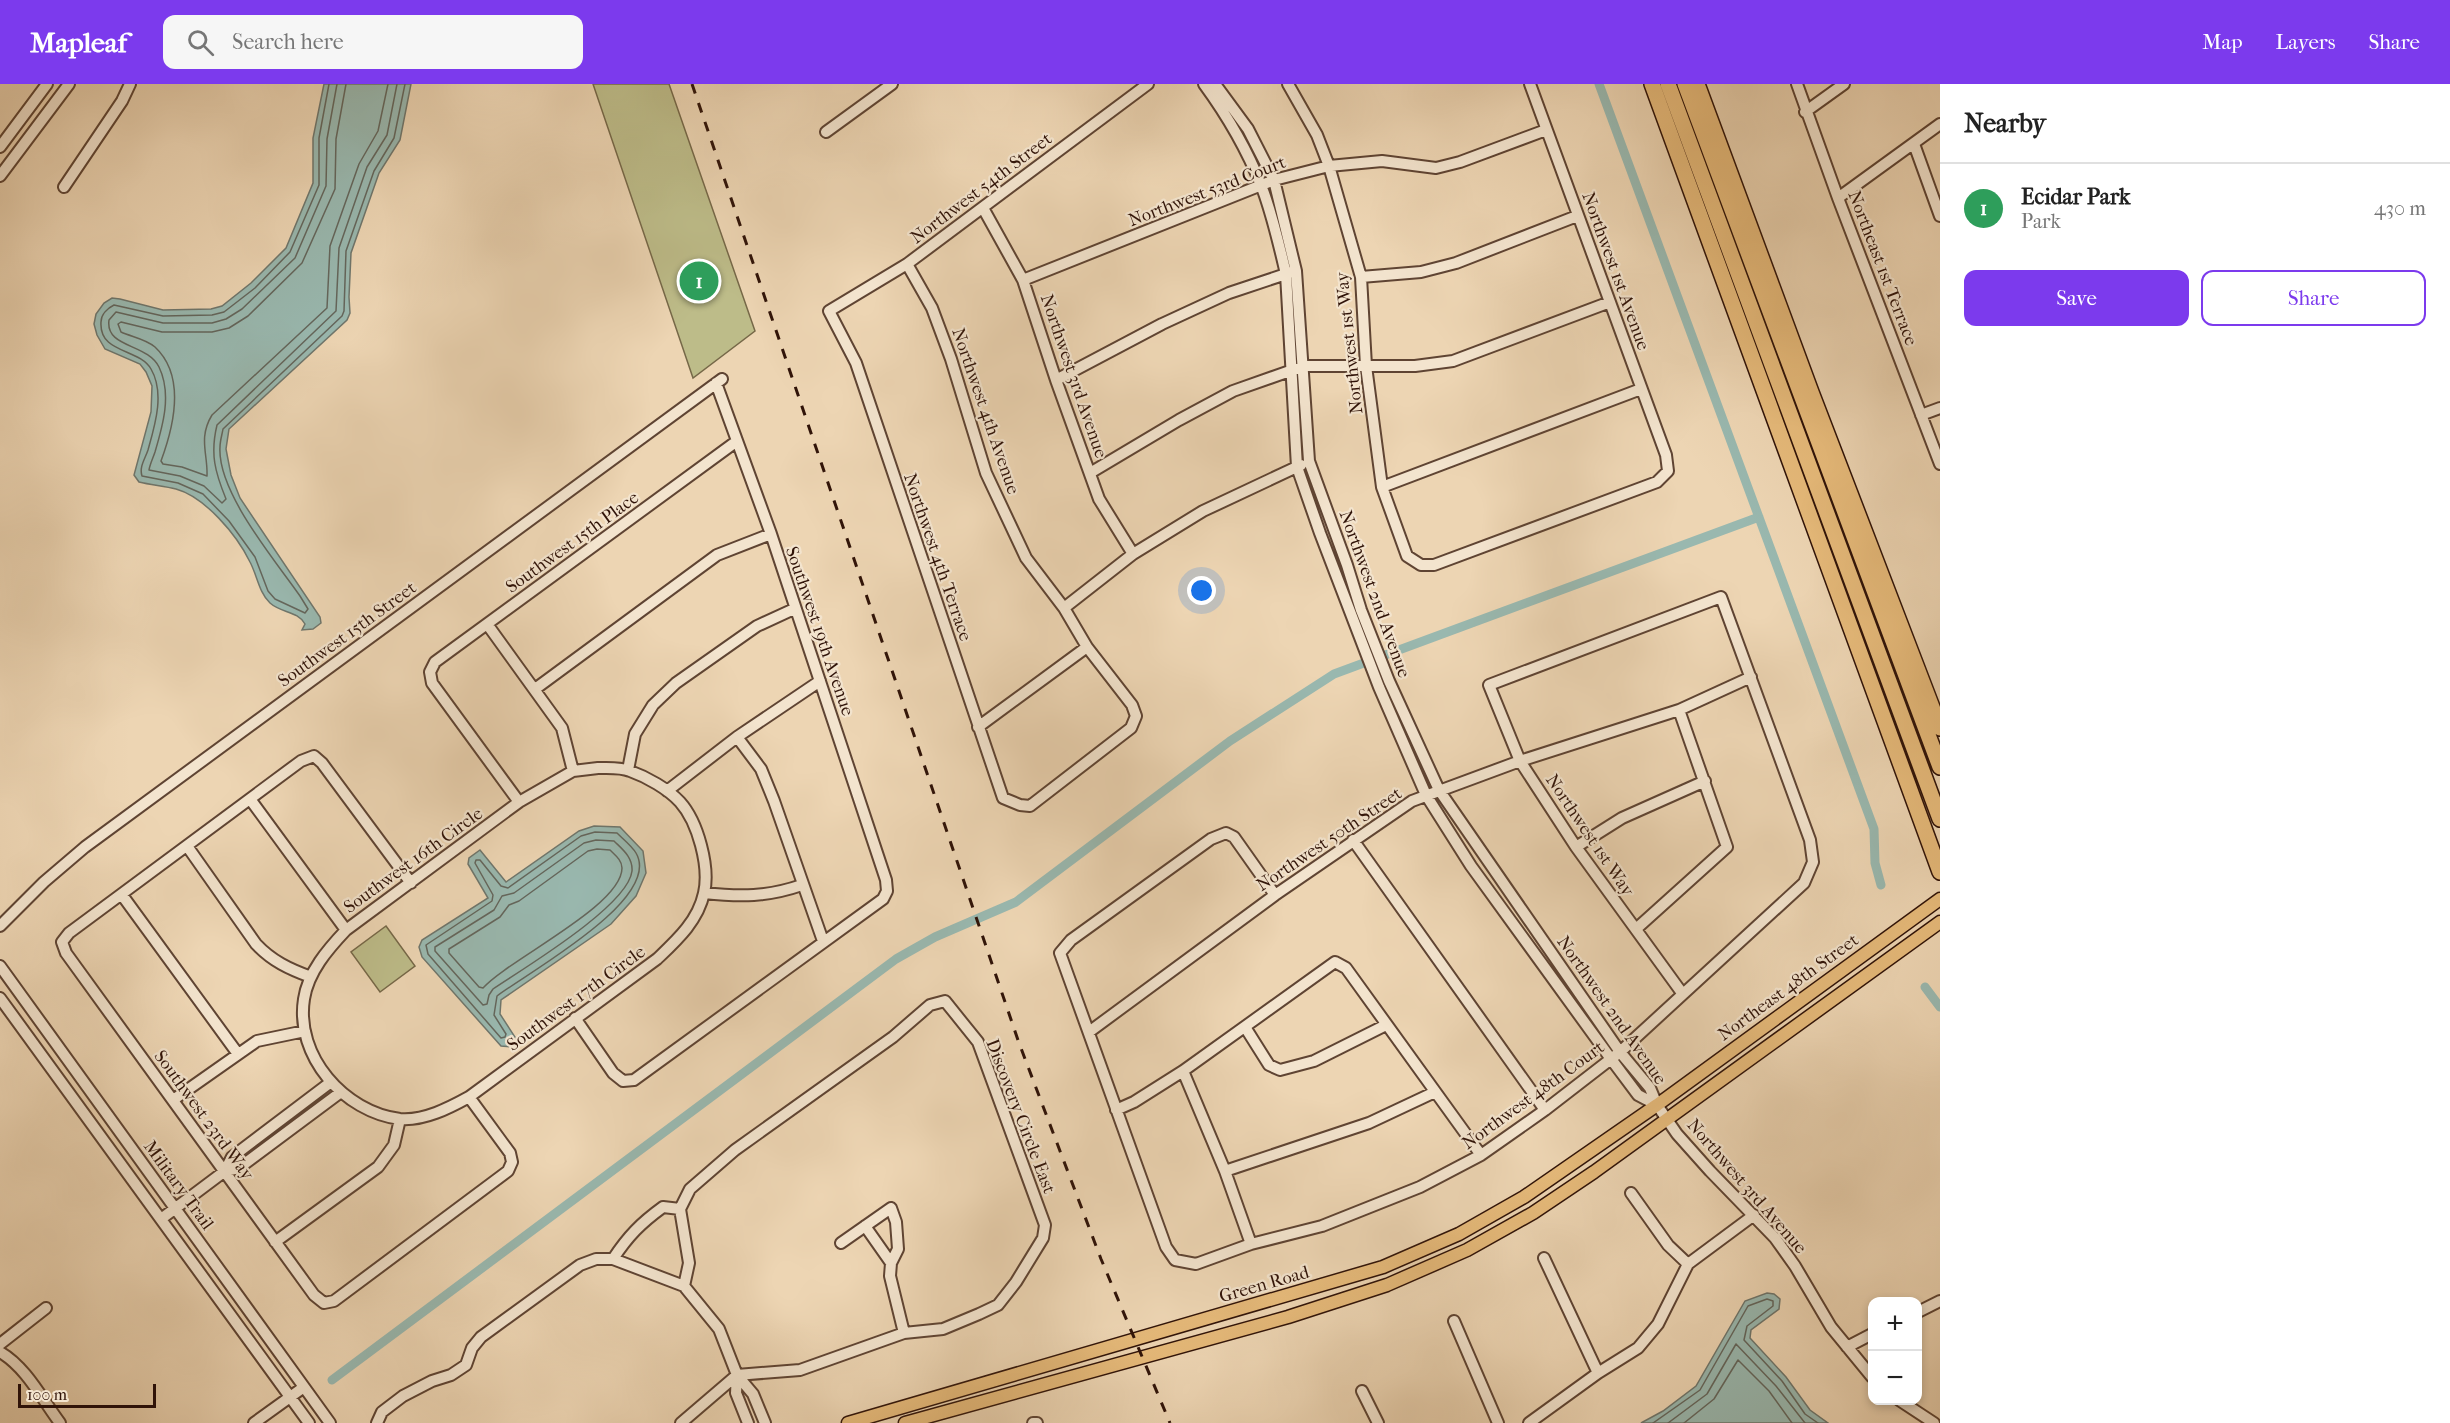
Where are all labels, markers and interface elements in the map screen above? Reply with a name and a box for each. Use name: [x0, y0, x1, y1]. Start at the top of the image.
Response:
search box: [163, 15, 583, 69]
text: Mapleaf: [30, 26, 127, 59]
icon: search: [184, 26, 217, 59]
text: Search here: [232, 29, 344, 55]
text: Map: [2202, 30, 2243, 54]
text: Layers: [2276, 30, 2335, 54]
text: Share: [2368, 30, 2420, 54]
text: Nearby: [1964, 108, 2046, 139]
street label: Northwest 54th Street: [907, 128, 1057, 248]
street label: Northwest 53rd Court: [1126, 152, 1289, 231]
text: Ecidar Park: [2021, 184, 2130, 210]
street label: Northeast 1st Terrace: [1843, 188, 1922, 349]
street label: Northwest 1st Avenue: [1577, 189, 1654, 353]
text: 1: [1980, 197, 1987, 220]
text: 430 m: [2374, 197, 2426, 220]
text: Park: [2021, 210, 2061, 233]
pin: 1: [680, 258, 718, 304]
street label: Northwest 1st Way: [1331, 270, 1367, 415]
button: Save: [1964, 270, 2189, 326]
button: Share: [2201, 270, 2426, 326]
street label: Northwest 3rd Avenue: [1036, 292, 1111, 461]
street label: Northwest 4th Avenue: [947, 325, 1024, 497]
street label: Northwest 4th Terrace: [899, 470, 976, 644]
street label: Southwest 15th Place: [502, 487, 643, 598]
street label: Northwest 2nd Avenue: [1334, 508, 1415, 681]
street label: Southwest 19th Avenue: [781, 544, 858, 719]
your location: [1187, 576, 1216, 605]
street label: Southwest 15th Street: [274, 577, 421, 692]
street label: Northwest 1st Way: [1541, 770, 1639, 901]
street label: Northwest 50th Street: [1253, 783, 1406, 896]
street label: Southwest 16th Circle: [340, 803, 487, 918]
street label: Northeast 48th Street: [1714, 929, 1863, 1045]
street label: Northwest 2nd Avenue: [1552, 932, 1671, 1089]
street label: Southwest 17th Circle: [503, 941, 649, 1056]
street label: Discovery Circle East: [981, 1036, 1060, 1197]
street label: Northwest 48th Court: [1458, 1036, 1609, 1154]
street label: Southwest 23rd Way: [149, 1046, 259, 1185]
street label: Northwest 3rd Avenue: [1682, 1115, 1811, 1258]
street label: Military Trail: [139, 1137, 218, 1234]
street label: Green Road: [1217, 1262, 1312, 1307]
map controls: [1868, 1297, 1922, 1405]
button: +: [1868, 1297, 1922, 1351]
button: −: [1868, 1351, 1922, 1405]
scale bar: [18, 1381, 156, 1408]
text: 100 m: [27, 1385, 67, 1404]

